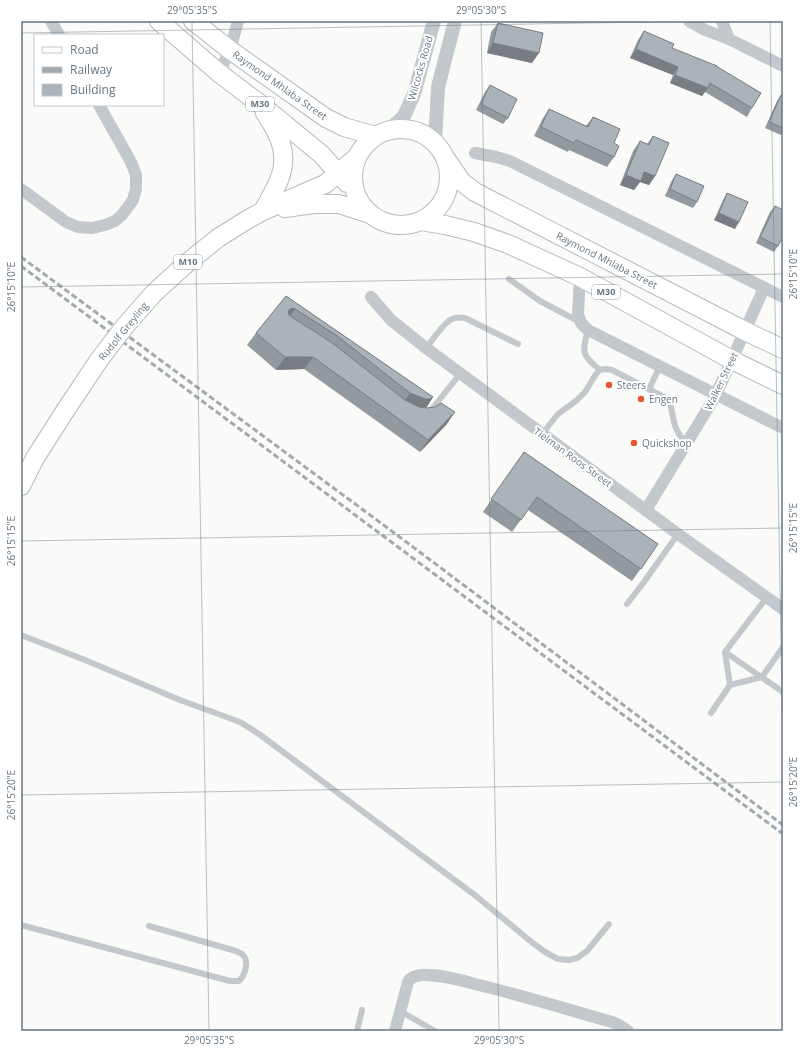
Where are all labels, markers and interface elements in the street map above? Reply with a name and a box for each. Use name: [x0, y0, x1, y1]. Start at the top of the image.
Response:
text: 29°05'35"S: [167, 3, 217, 17]
text: 29°05'30"S: [456, 3, 506, 17]
legend: [34, 34, 164, 106]
street label: Wilcocks Road: [404, 34, 436, 102]
text: Road: [70, 41, 99, 58]
street label: Raymond Mhlaba Street: [230, 47, 330, 123]
text: Railway: [70, 61, 113, 78]
text: Building: [70, 81, 116, 98]
road number: M30: [246, 97, 274, 111]
street label: Raymond Mhlaba Street: [554, 228, 661, 292]
text: 26°15'10"E: [786, 249, 800, 299]
road number: M10: [174, 255, 202, 269]
text: 26°15'10"E: [4, 262, 18, 312]
road number: M30: [592, 285, 620, 299]
street label: Rudolf Greyling: [95, 298, 151, 363]
street label: Walker Street: [701, 349, 741, 412]
place label: Steers: [617, 378, 646, 392]
marker: Steers: [604, 380, 614, 390]
place label: Engen: [649, 392, 678, 406]
marker: Engen: [636, 394, 646, 404]
street label: Tielman Roos Street: [531, 424, 615, 490]
place label: Quickshop: [642, 436, 692, 450]
marker: Quickshop: [629, 438, 639, 448]
text: 26°15'15"E: [786, 503, 800, 553]
text: 26°15'15"E: [4, 516, 18, 566]
text: 26°15'20"E: [786, 757, 800, 807]
text: 26°15'20"E: [4, 770, 18, 820]
text: 29°05'35"S: [184, 1033, 234, 1047]
text: 29°05'30"S: [474, 1033, 524, 1047]

